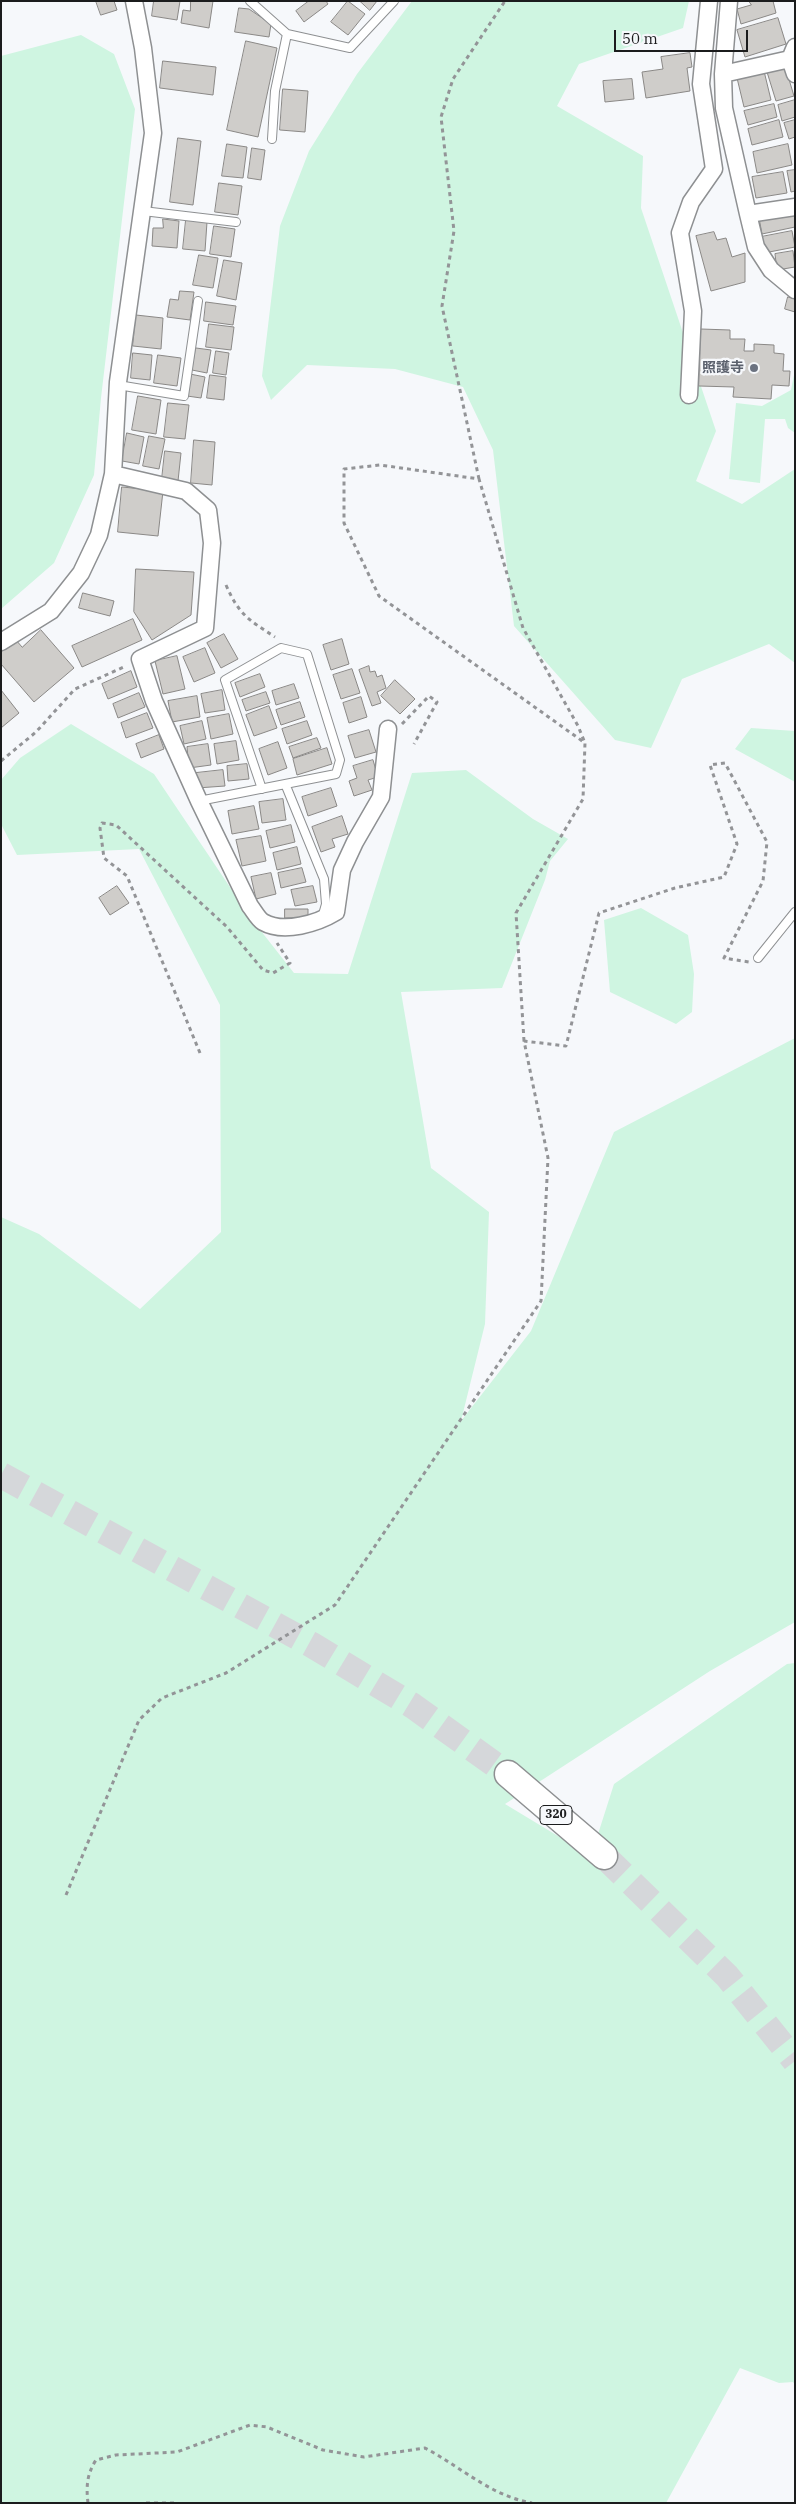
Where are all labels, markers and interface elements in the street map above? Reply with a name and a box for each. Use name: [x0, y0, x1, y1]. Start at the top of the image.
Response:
scale bar: [616, 20, 750, 52]
text: 50 m: [622, 29, 658, 48]
place label: 照護寺: [702, 360, 744, 376]
marker: 照護寺: [748, 362, 760, 374]
road number: 320: [540, 1806, 572, 1824]

